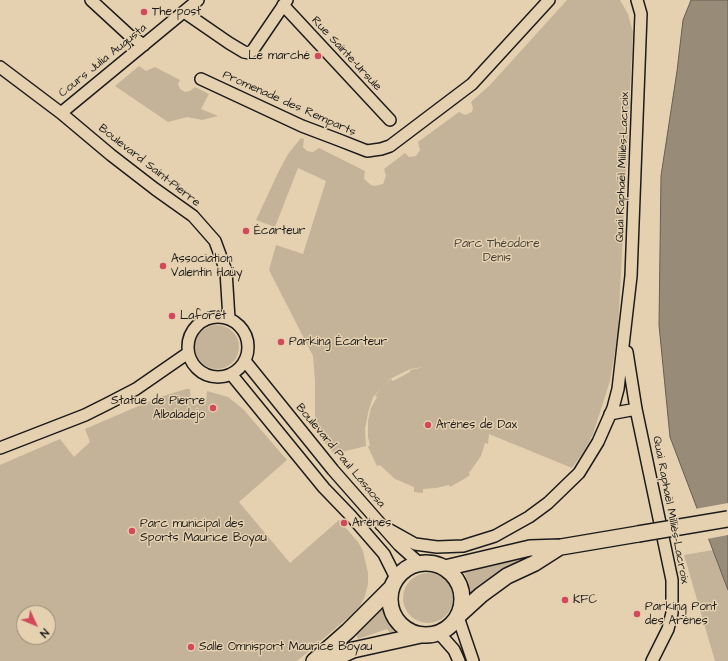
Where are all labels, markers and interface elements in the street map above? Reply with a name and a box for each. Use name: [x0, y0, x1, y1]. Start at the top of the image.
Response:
place label: The post: [152, 5, 201, 19]
marker: The post: [139, 7, 149, 17]
street label: Rue Sainte-Ursule: [308, 14, 384, 94]
street label: Cours Julia Augusta: [56, 21, 150, 101]
place label: Le marché: [248, 49, 310, 63]
marker: Le marché: [313, 51, 323, 61]
street label: Promenade des Remparts: [220, 68, 358, 140]
street label: Quai Raphaël Milliès-Lacroix: [613, 92, 633, 242]
street label: Boulevard Saint-Pierre: [95, 122, 203, 210]
place label: Écarteur: [254, 224, 305, 238]
marker: Écarteur: [241, 226, 251, 236]
park label: Parc Théodore Denis: [454, 237, 540, 265]
place label: Association Valentin Haüy: [171, 252, 243, 280]
marker: Association Valentin Haüy: [158, 261, 168, 271]
place label: Laforêt: [180, 309, 226, 323]
marker: Laforêt: [167, 311, 177, 321]
place label: Parking Écarteur: [289, 335, 387, 349]
marker: Parking Écarteur: [276, 337, 286, 347]
place label: Statue de Pierre Albaladejo: [111, 394, 205, 422]
street label: Boulevard Paul Lasaosa: [292, 401, 388, 511]
marker: Statue de Pierre Albaladejo: [208, 403, 218, 413]
place label: Arènes de Dax: [436, 418, 517, 432]
marker: Arènes de Dax: [423, 420, 433, 430]
street label: Quai Raphaël Milliès-Lacroix: [649, 435, 691, 585]
place label: Arènes: [352, 516, 391, 530]
place label: Parc municipal des Sports Maurice Boyau: [140, 517, 267, 545]
marker: Arènes: [339, 518, 349, 528]
marker: Parc municipal des Sports Maurice Boyau: [127, 526, 137, 536]
place label: KFC: [573, 593, 597, 607]
marker: KFC: [560, 595, 570, 605]
place label: Parking Pont des Arènes: [645, 600, 717, 628]
north arrow: [16, 605, 56, 645]
marker: Parking Pont des Arènes: [632, 609, 642, 619]
text: N: [36, 625, 52, 641]
place label: Salle Omnisport Maurice Boyau: [199, 640, 372, 654]
marker: Salle Omnisport Maurice Boyau: [186, 642, 196, 652]

